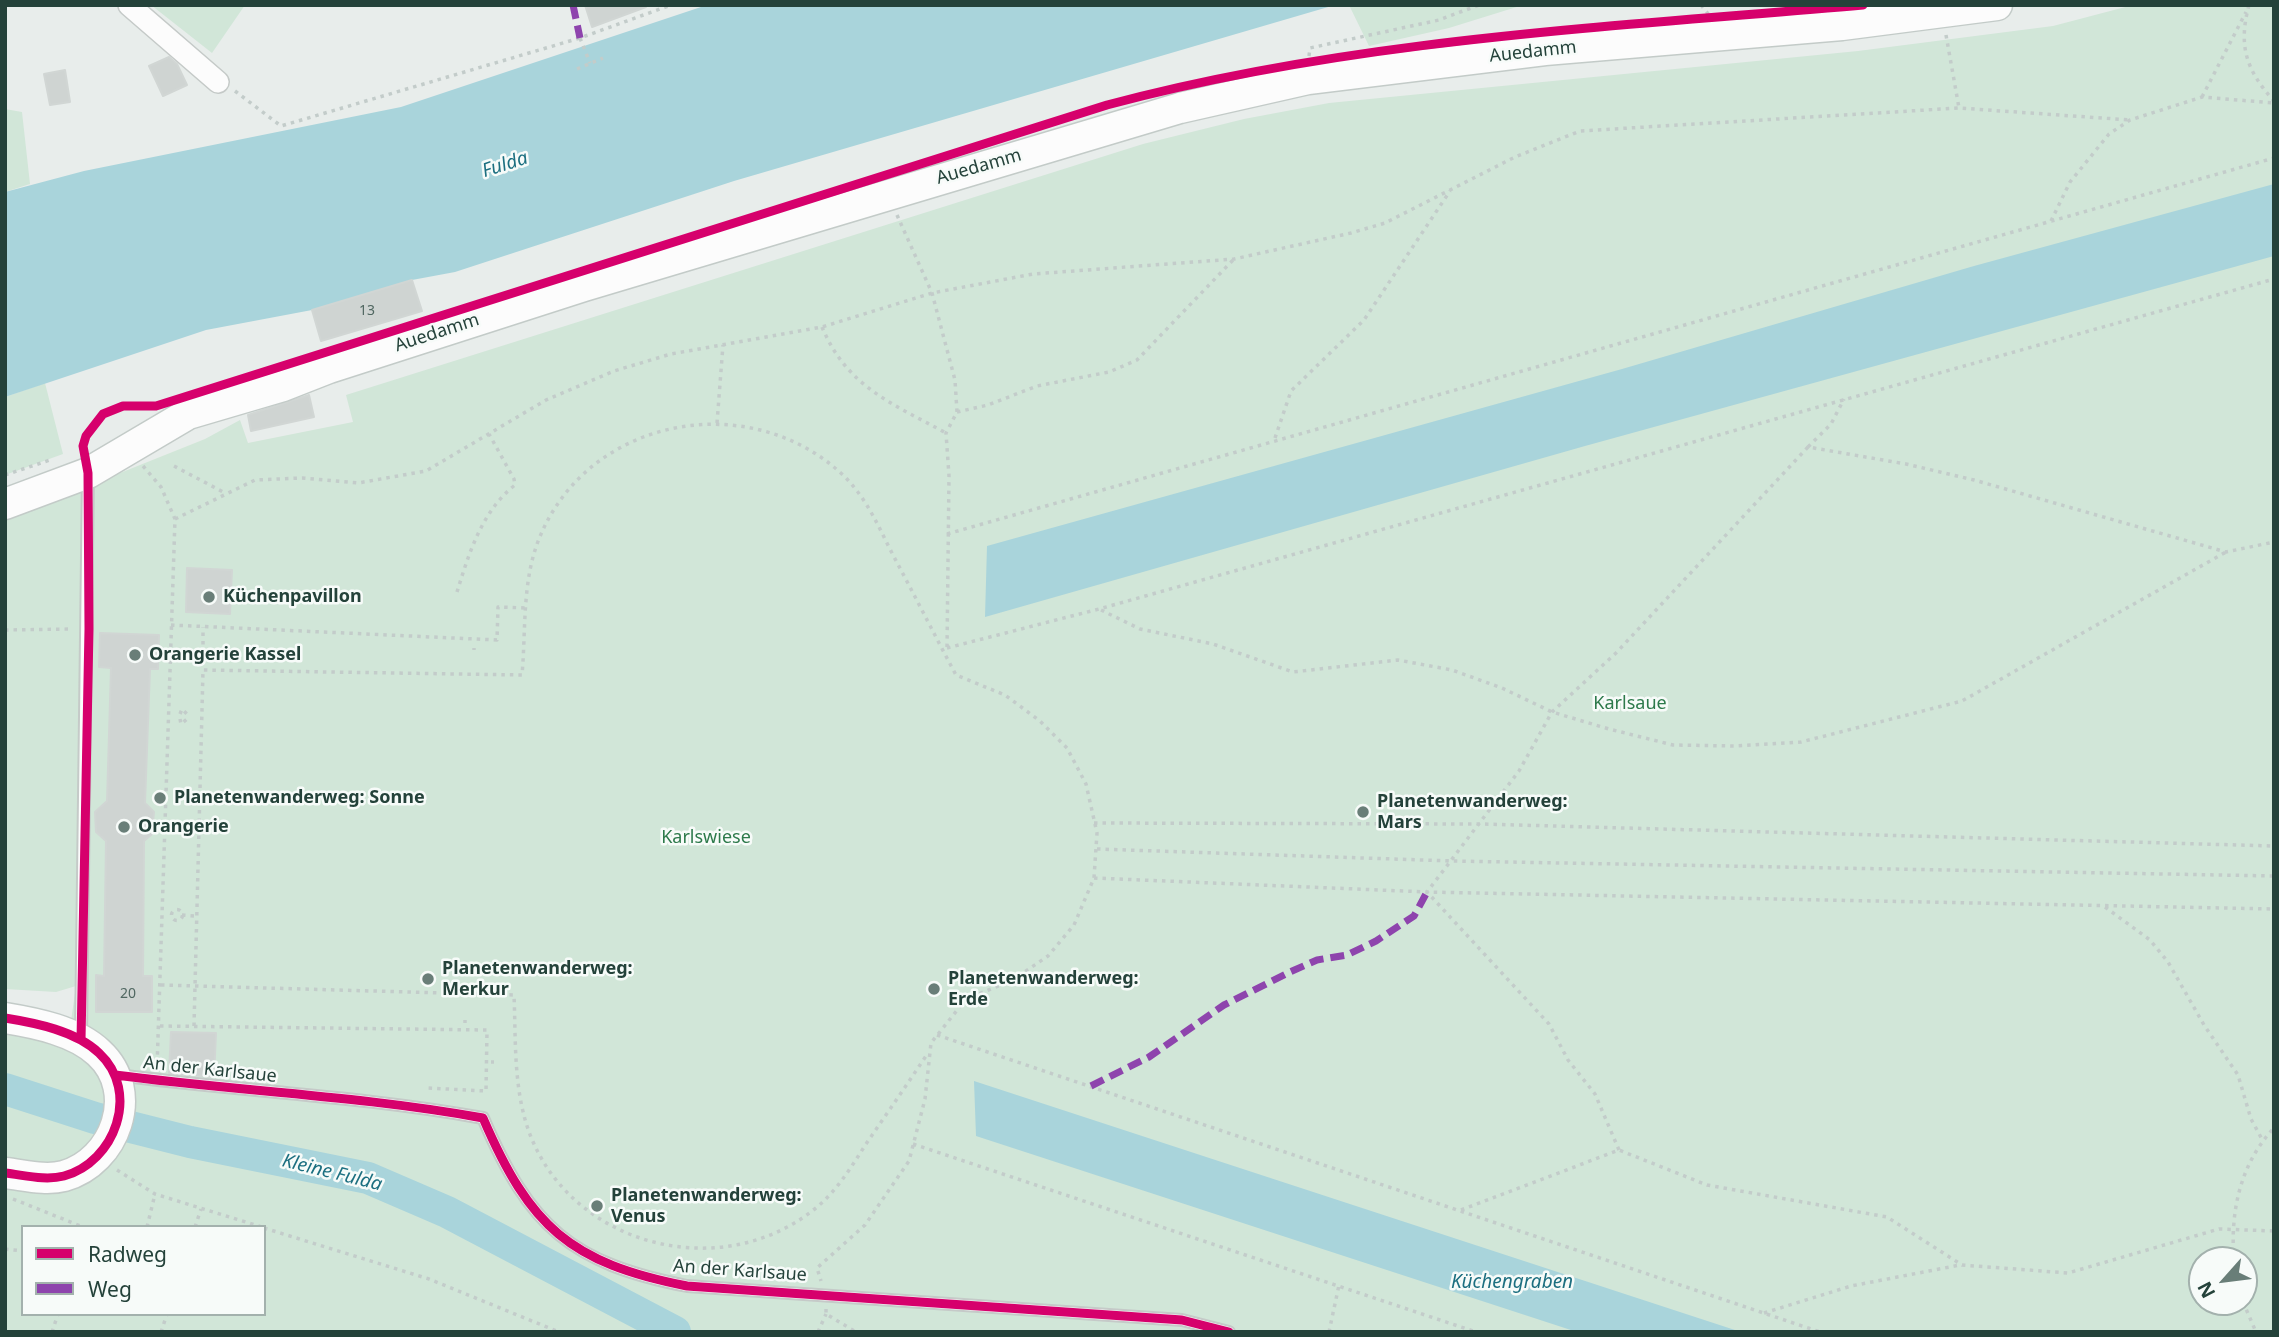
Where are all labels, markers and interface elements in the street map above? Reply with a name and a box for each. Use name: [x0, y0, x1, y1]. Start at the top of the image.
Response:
street label: Auedamm: [1488, 37, 1578, 67]
street label: Auedamm: [934, 145, 1024, 189]
water label: Fulda: [479, 147, 531, 183]
house number: 13: [359, 303, 375, 319]
street label: Auedamm: [392, 309, 482, 357]
place label: Küchenpavillon: [223, 586, 362, 608]
marker: Küchenpavillon: [201, 589, 217, 605]
place label: Orangerie Kassel: [149, 644, 301, 666]
marker: Orangerie Kassel: [127, 647, 143, 663]
park label: Karlsaue: [1593, 693, 1667, 715]
place label: Planetenwanderweg: Sonne: [174, 787, 425, 809]
marker: Planetenwanderweg: Sonne: [152, 790, 168, 806]
place label: Planetenwanderweg: Mars: [1377, 791, 1568, 834]
marker: Planetenwanderweg: Mars: [1355, 804, 1371, 820]
place label: Orangerie: [138, 816, 229, 838]
marker: Orangerie: [116, 819, 132, 835]
park label: Karlswiese: [661, 827, 751, 849]
place label: Planetenwanderweg: Merkur: [442, 958, 633, 1000]
place label: Planetenwanderweg: Erde: [948, 968, 1139, 1010]
marker: Planetenwanderweg: Merkur: [420, 971, 436, 987]
marker: Planetenwanderweg: Erde: [926, 981, 942, 997]
house number: 20: [120, 986, 136, 1002]
street label: An der Karlsaue: [142, 1052, 278, 1088]
water label: Kleine Fulda: [280, 1150, 384, 1196]
place label: Planetenwanderweg: Venus: [611, 1185, 802, 1228]
marker: Planetenwanderweg: Venus: [589, 1198, 605, 1214]
legend: [21, 1225, 266, 1316]
text: Radweg: [88, 1240, 167, 1268]
north arrow: [2188, 1246, 2258, 1316]
street label: An der Karlsaue: [672, 1256, 808, 1286]
water label: Küchengraben: [1451, 1272, 1573, 1294]
text: Weg: [88, 1275, 132, 1303]
text: N: [2191, 1277, 2221, 1303]

